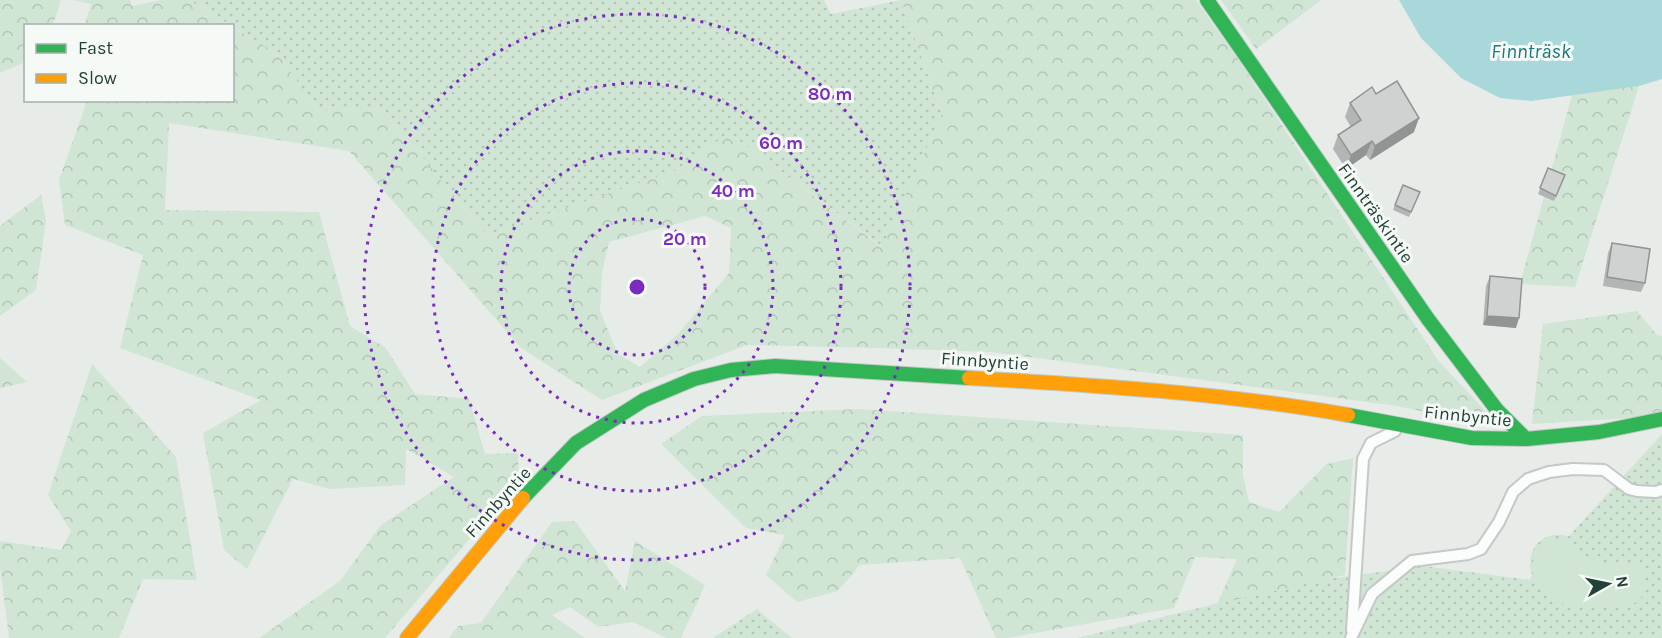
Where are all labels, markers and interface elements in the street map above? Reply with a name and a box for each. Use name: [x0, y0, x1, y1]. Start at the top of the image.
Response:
legend: [24, 24, 234, 102]
text: Fast: [78, 37, 113, 59]
water label: Finnträsk: [1491, 40, 1572, 63]
text: Slow: [78, 67, 117, 89]
text: 80 m: [808, 83, 852, 105]
text: 60 m: [759, 132, 803, 154]
street label: Finnträskintie: [1333, 159, 1419, 267]
text: 40 m: [711, 180, 755, 202]
text: 20 m: [663, 228, 707, 250]
centre of rings: [627, 277, 647, 297]
street label: Finnbyntie: [940, 347, 1030, 375]
street label: Finnbyntie: [1423, 400, 1513, 432]
street label: Finnbyntie: [460, 462, 536, 542]
north arrow: [1578, 554, 1638, 614]
text: N: [1612, 575, 1633, 589]

